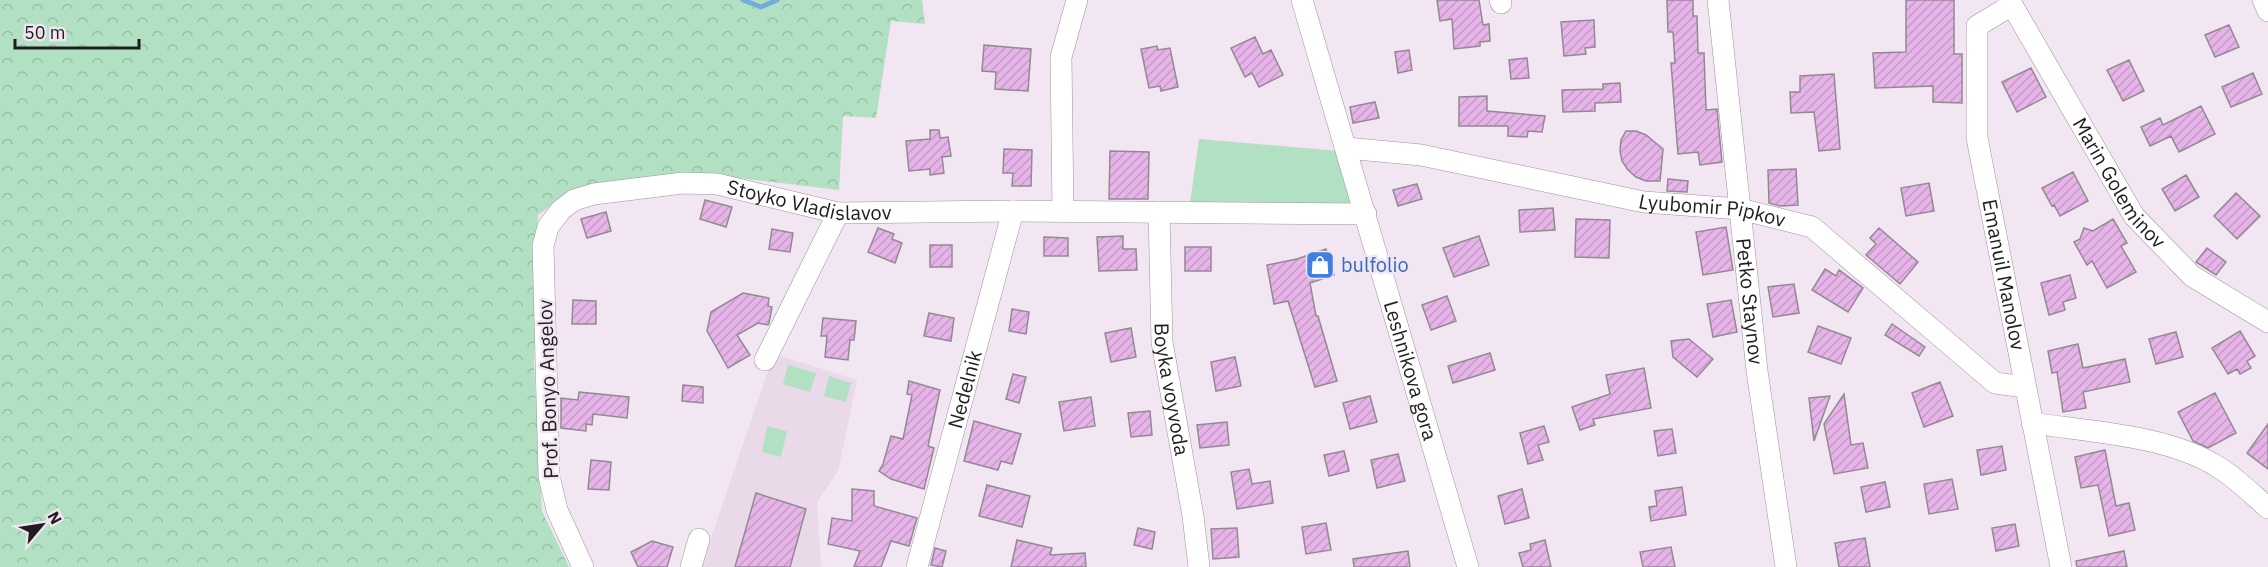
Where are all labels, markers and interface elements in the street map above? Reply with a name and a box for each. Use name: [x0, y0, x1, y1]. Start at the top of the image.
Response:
scale bar: [15, 12, 140, 50]
text: 50 m: [24, 21, 66, 44]
street label: Marin Goleminov: [2067, 112, 2172, 254]
street label: Stoyko Vladislavov: [724, 173, 892, 226]
street label: Lyubomir Pipkov: [1636, 187, 1789, 233]
street label: Emanuil Manolov: [1976, 197, 2032, 353]
street label: Petko Staynov: [1730, 237, 1770, 366]
shop icon: bulfolio: [1304, 249, 1336, 281]
place label: bulfolio: [1341, 251, 1409, 278]
street label: Leshnikova gora: [1378, 297, 1444, 444]
street label: Prof. Bonyo Angelov: [531, 299, 564, 479]
street label: Boyka voyvoda: [1149, 323, 1196, 458]
street label: Nedelnik: [941, 347, 988, 431]
north arrow: [12, 495, 72, 555]
text: N: [44, 508, 67, 528]

